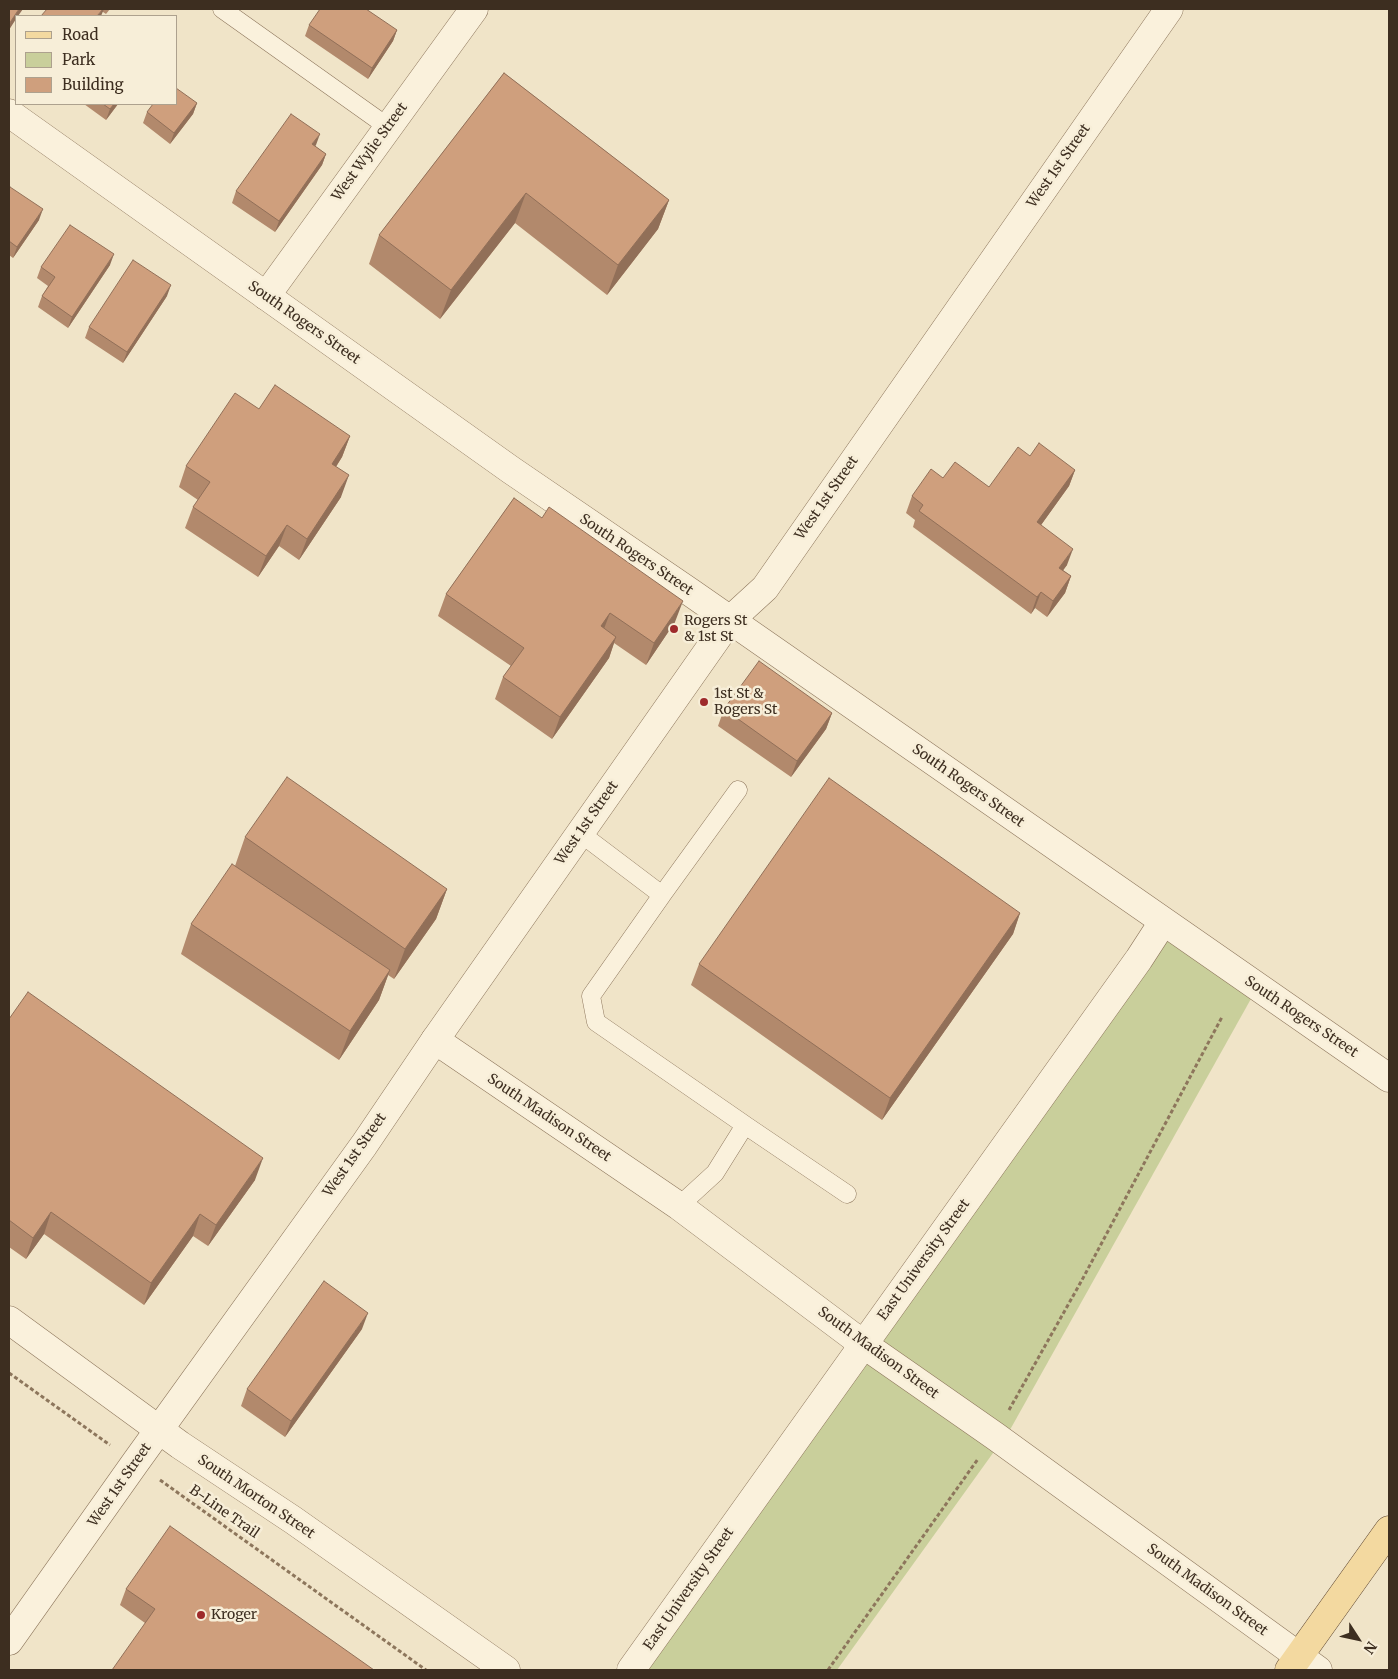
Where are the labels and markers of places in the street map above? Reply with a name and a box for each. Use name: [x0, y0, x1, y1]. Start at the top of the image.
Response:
place label: Rogers St & 1st St: [684, 613, 747, 646]
marker: Rogers St & 1st St: [668, 623, 680, 635]
place label: 1st St & Rogers St: [714, 686, 777, 719]
marker: 1st St & Rogers St: [698, 696, 710, 708]
place label: Kroger: [211, 1607, 257, 1623]
marker: Kroger: [195, 1609, 207, 1621]

